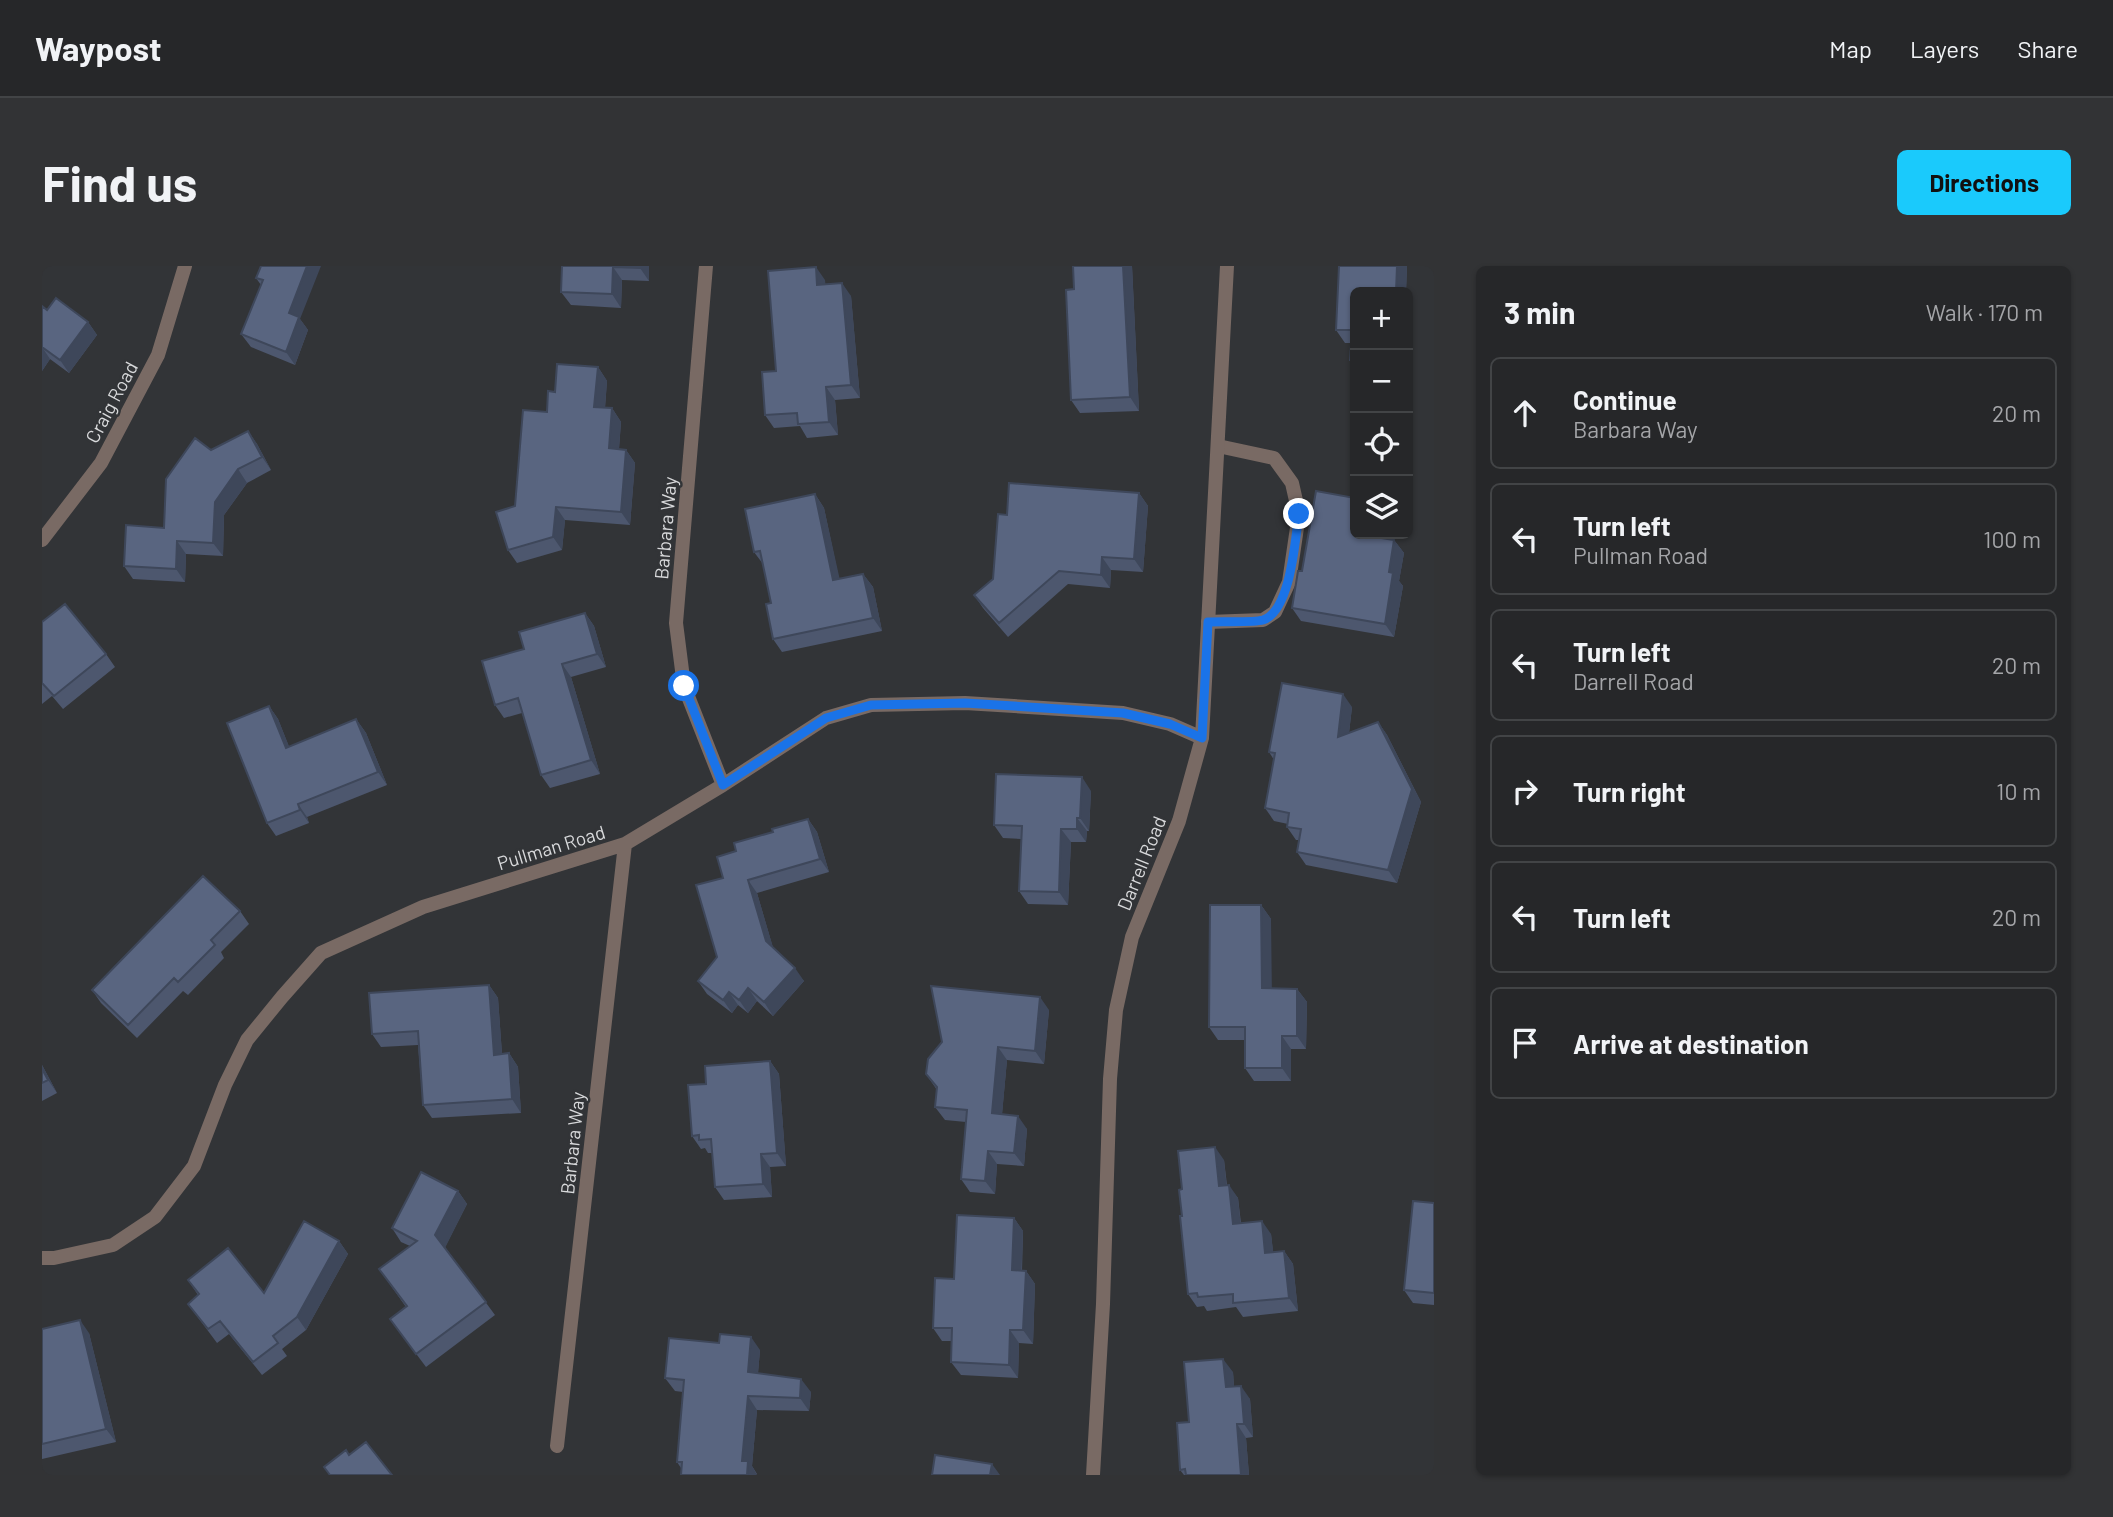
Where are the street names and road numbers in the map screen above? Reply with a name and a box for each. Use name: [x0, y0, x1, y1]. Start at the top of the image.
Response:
street label: Craig Road: [80, 357, 142, 447]
street label: Barbara Way: [649, 475, 681, 580]
street label: Darrell Road: [1112, 812, 1170, 914]
street label: Pullman Road: [494, 820, 608, 874]
street label: Barbara Way: [555, 1090, 589, 1195]

